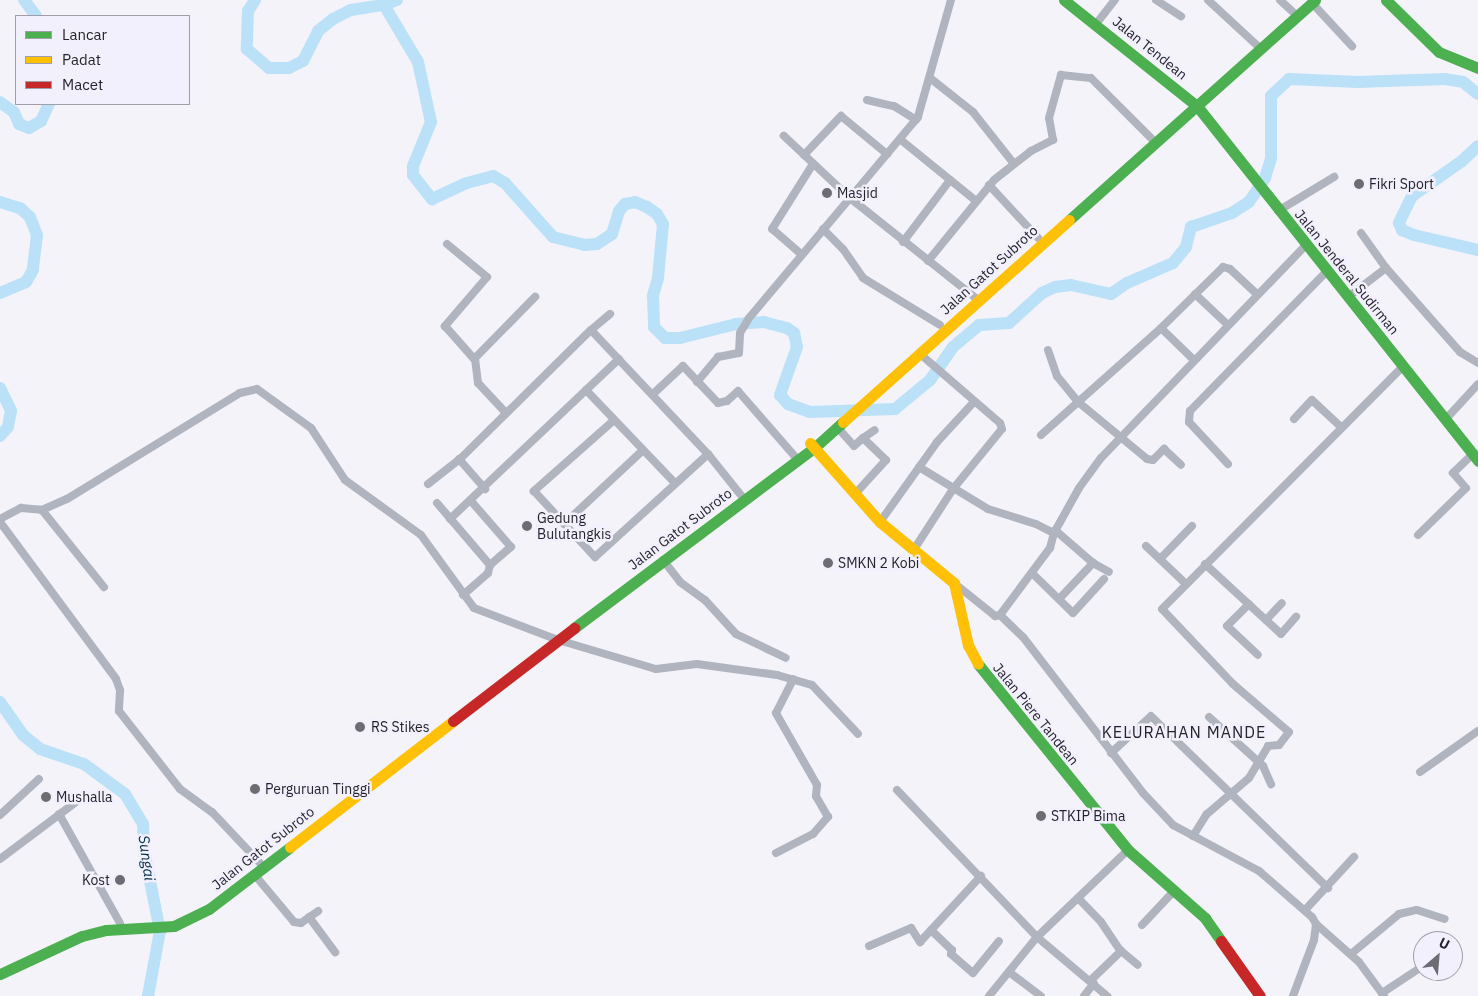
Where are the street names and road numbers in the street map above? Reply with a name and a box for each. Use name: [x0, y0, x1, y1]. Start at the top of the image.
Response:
street label: Jalan Tendean: [1109, 13, 1191, 83]
street label: Jalan Jenderal Sudirman: [1291, 206, 1403, 338]
street label: Jalan Gatot Subroto: [937, 222, 1041, 318]
street label: Jalan Gatot Subroto: [625, 485, 735, 573]
street label: Jalan Piere Tandean: [990, 660, 1082, 768]
street label: Jalan Gatot Subroto: [209, 803, 317, 893]

